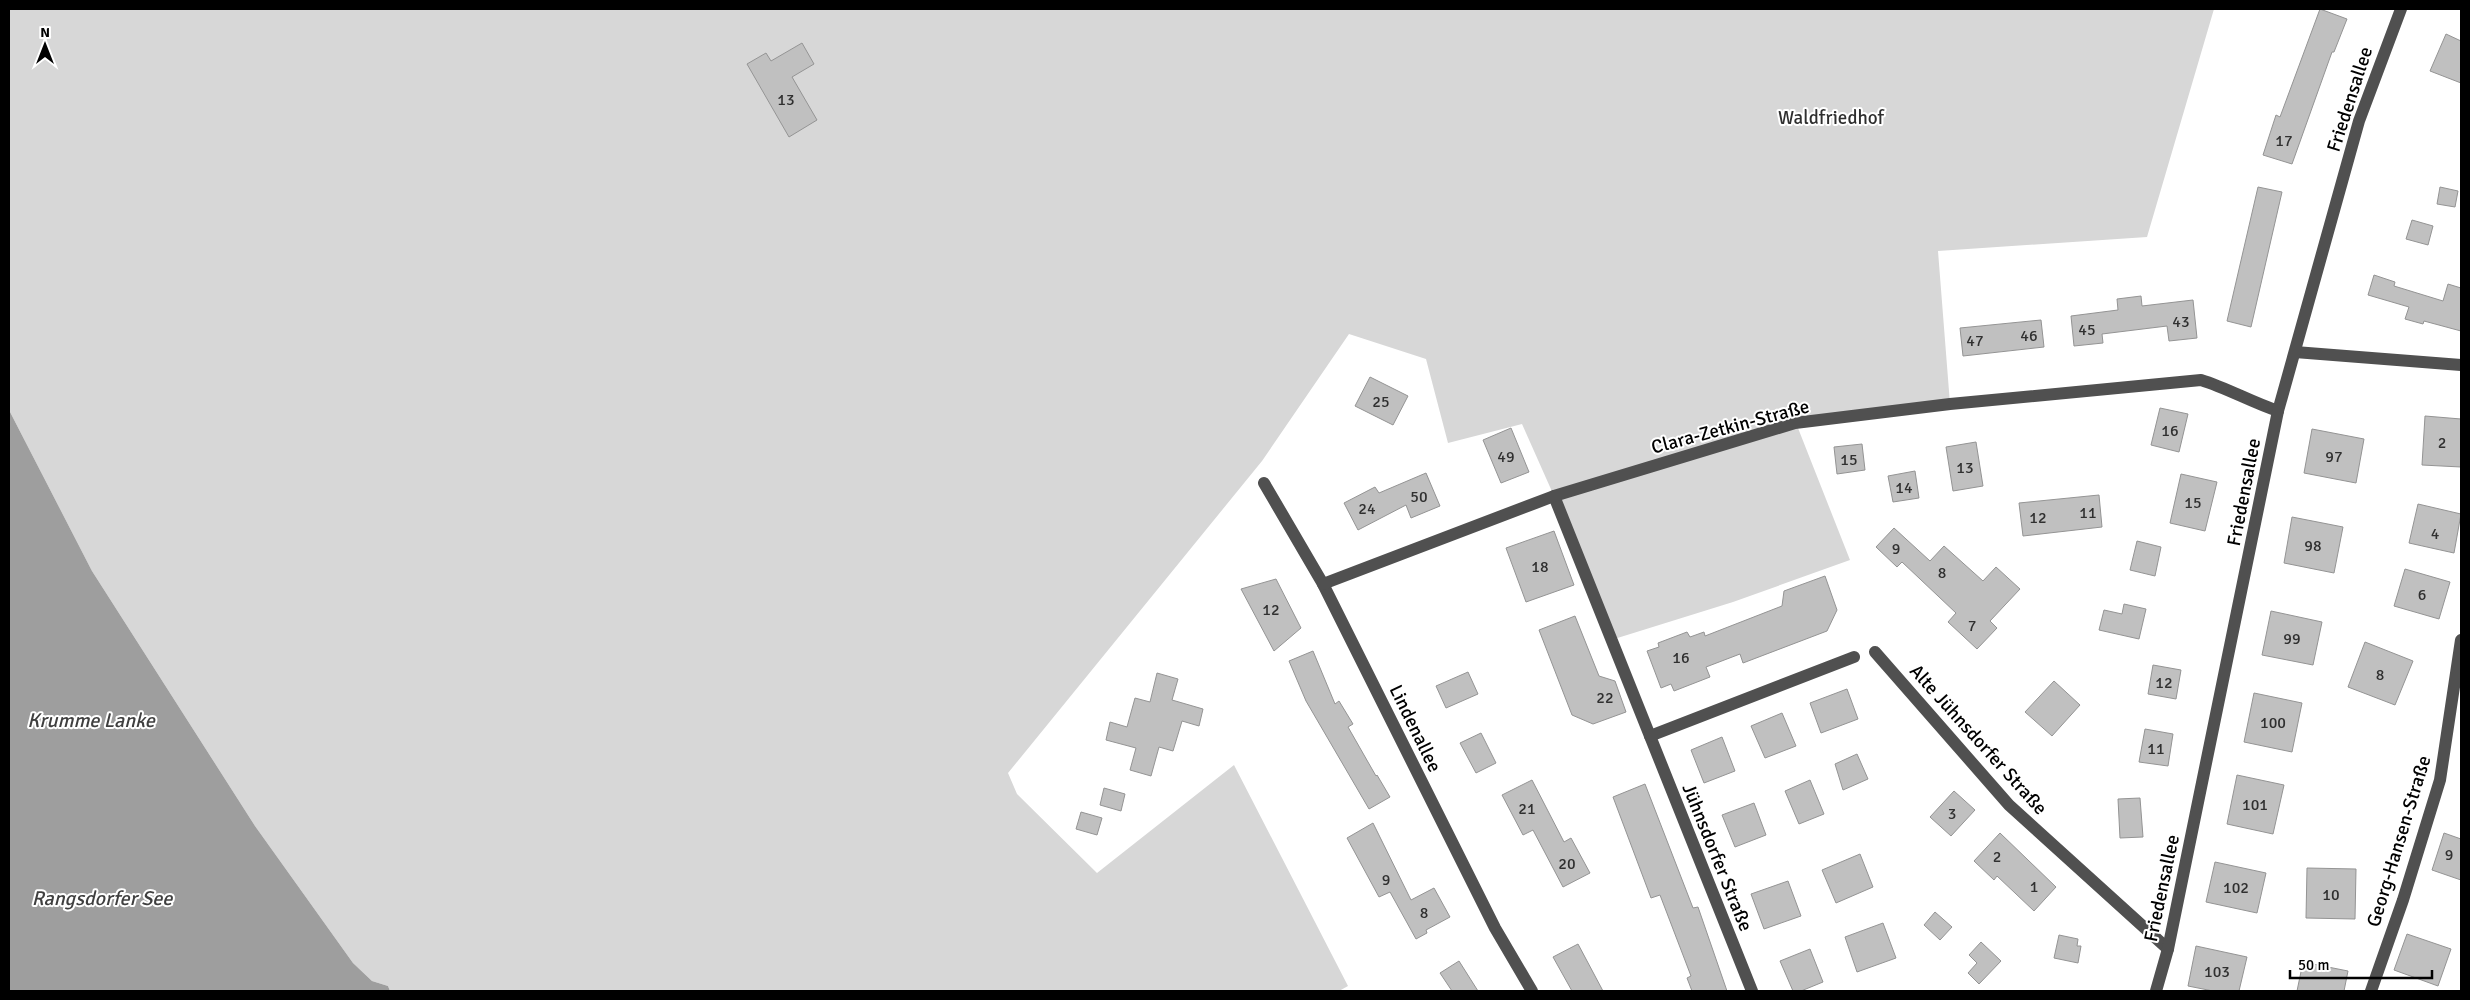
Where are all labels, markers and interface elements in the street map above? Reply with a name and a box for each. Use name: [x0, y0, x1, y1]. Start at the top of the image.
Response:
north arrow: [20, 20, 70, 70]
text: N: [40, 24, 50, 41]
street label: Friedensallee: [2322, 44, 2378, 155]
house number: 13: [777, 90, 795, 110]
park label: Waldfriedhof: [1778, 106, 1886, 130]
house number: 17: [2275, 131, 2293, 151]
house number: 43: [2172, 312, 2190, 332]
house number: 45: [2078, 320, 2096, 340]
house number: 46: [2020, 326, 2038, 346]
house number: 47: [1966, 331, 1984, 351]
house number: 25: [1372, 392, 1390, 412]
street label: Clara-Zetkin-Straße: [1649, 394, 1812, 460]
house number: 16: [2161, 421, 2179, 441]
house number: 2: [2438, 433, 2446, 453]
street label: Friedensallee: [2222, 436, 2266, 548]
house number: 49: [1497, 447, 1515, 467]
house number: 97: [2325, 447, 2343, 467]
house number: 15: [1840, 450, 1858, 470]
house number: 13: [1956, 458, 1974, 478]
house number: 14: [1895, 478, 1913, 498]
house number: 50: [1410, 487, 1428, 507]
house number: 15: [2184, 493, 2202, 513]
house number: 24: [1358, 499, 1376, 519]
house number: 11: [2079, 503, 2097, 523]
house number: 12: [2029, 508, 2047, 528]
house number: 4: [2431, 524, 2440, 544]
house number: 98: [2304, 536, 2322, 556]
house number: 9: [1892, 539, 1900, 559]
house number: 18: [1531, 557, 1549, 577]
house number: 8: [1938, 563, 1946, 583]
house number: 6: [2418, 585, 2426, 605]
house number: 12: [1262, 600, 1280, 620]
house number: 7: [1968, 616, 1976, 636]
house number: 99: [2283, 629, 2301, 649]
house number: 16: [1672, 648, 1690, 668]
street label: Alte Jühnsdorfer Straße: [1904, 659, 2052, 820]
house number: 8: [2376, 665, 2384, 685]
house number: 12: [2155, 673, 2173, 693]
street label: Lindenallee: [1384, 681, 1447, 776]
house number: 22: [1596, 688, 1614, 708]
water label: Krumme Lanke: [27, 708, 156, 733]
house number: 100: [2260, 713, 2286, 733]
house number: 11: [2147, 739, 2165, 759]
street label: Georg-Hansen-Straße: [2361, 753, 2436, 930]
street label: Jühnsdorfer Straße: [1676, 780, 1758, 935]
house number: 101: [2242, 795, 2268, 815]
house number: 21: [1518, 799, 1536, 819]
house number: 3: [1948, 804, 1956, 824]
street label: Friedensallee: [2139, 832, 2185, 944]
house number: 9: [2445, 845, 2453, 865]
house number: 2: [1993, 847, 2001, 867]
house number: 20: [1558, 854, 1576, 874]
house number: 9: [1382, 870, 1390, 890]
house number: 1: [2030, 877, 2038, 897]
house number: 102: [2223, 878, 2249, 898]
house number: 10: [2322, 885, 2340, 905]
water label: Rangsdorfer See: [32, 886, 173, 911]
house number: 8: [1420, 903, 1428, 923]
scale bar: [2290, 948, 2432, 980]
text: 50 m: [2298, 956, 2329, 974]
house number: 103: [2204, 962, 2230, 982]

